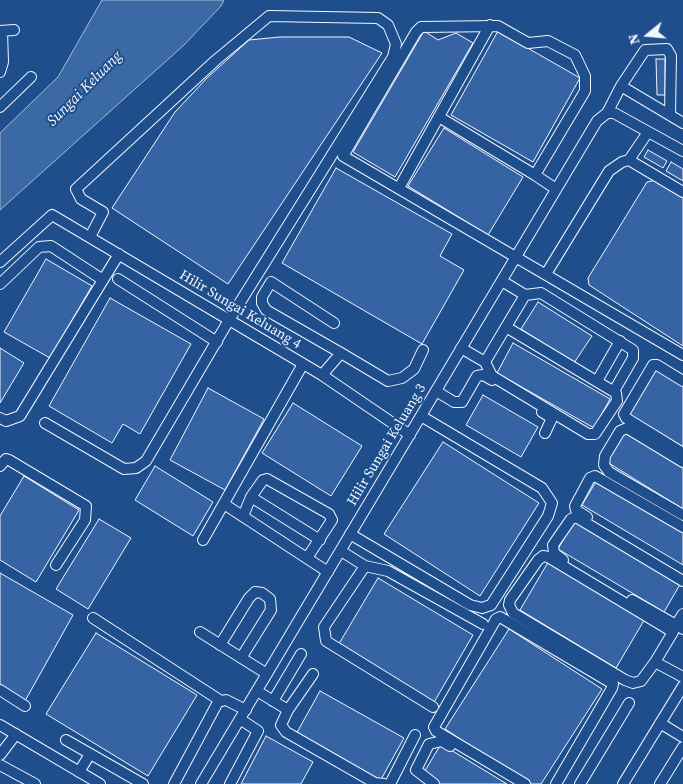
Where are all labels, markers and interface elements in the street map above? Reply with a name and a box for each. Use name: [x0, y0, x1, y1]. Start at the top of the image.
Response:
north arrow: [623, 10, 673, 60]
text: N: [623, 32, 645, 47]
water label: Sungai Keluang: [44, 48, 126, 130]
street label: Hilir Sungai Keluang 4: [176, 267, 304, 353]
street label: Hilir Sungai Keluang 3: [344, 381, 430, 509]

